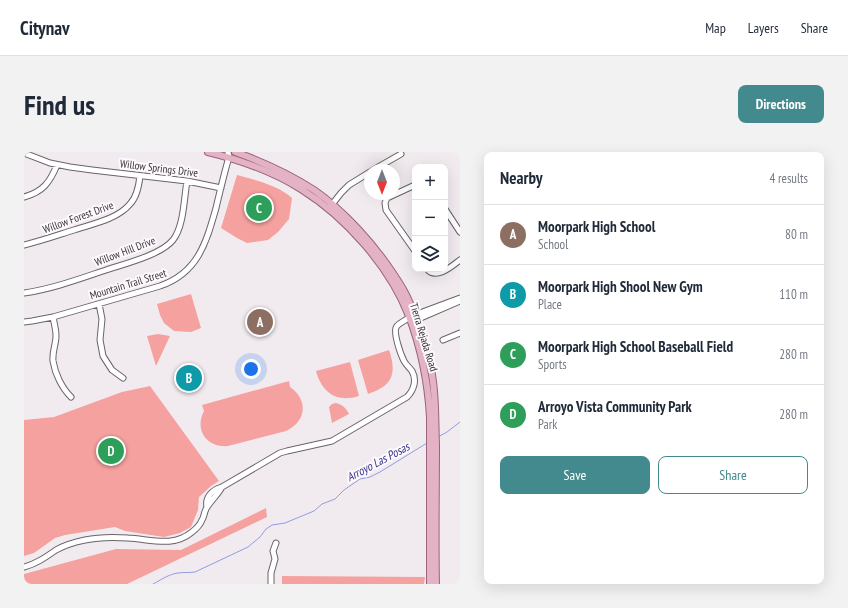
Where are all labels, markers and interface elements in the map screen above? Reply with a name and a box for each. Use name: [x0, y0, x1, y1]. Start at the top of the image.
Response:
text: Citynav: [20, 16, 70, 40]
text: Map: [705, 19, 726, 37]
text: Layers: [748, 19, 779, 37]
text: Share: [801, 19, 828, 37]
button: Directions: [738, 85, 824, 123]
text: Find us: [24, 86, 95, 123]
street label: Willow Springs Drive: [119, 156, 199, 180]
north arrow: [364, 164, 400, 200]
map controls: [412, 164, 448, 272]
button: +: [412, 164, 448, 200]
text: Nearby: [500, 167, 543, 189]
text: 4 results: [769, 170, 808, 187]
pin: C: [246, 193, 272, 223]
street label: Willow Forest Drive: [41, 198, 116, 236]
button: −: [412, 200, 448, 236]
text: Moorpark High School: [538, 217, 655, 236]
text: A: [510, 226, 516, 243]
text: 80 m: [785, 226, 808, 243]
street label: Willow Hill Drive: [93, 233, 158, 269]
button: layers: [412, 236, 448, 272]
text: School: [538, 236, 568, 253]
street label: Mountain Trail Street: [88, 266, 168, 302]
text: Moorpark High Shool New Gym: [538, 277, 703, 296]
text: B: [510, 286, 516, 303]
text: 110 m: [779, 286, 808, 303]
text: Place: [538, 296, 562, 313]
street label: Tierra Rejada Road: [407, 301, 441, 373]
pin: A: [247, 307, 273, 337]
text: Moorpark High School Baseball Field: [538, 337, 733, 356]
text: C: [510, 346, 516, 363]
text: 280 m: [779, 346, 808, 363]
text: Sports: [538, 356, 567, 373]
your location: [241, 359, 261, 379]
pin: B: [176, 363, 202, 393]
text: Arroyo Vista Community Park: [538, 397, 692, 416]
text: D: [510, 406, 516, 423]
text: 280 m: [779, 406, 808, 423]
text: Park: [538, 416, 557, 433]
pin: D: [98, 436, 124, 466]
water label: Arroyo Las Posas: [344, 438, 413, 484]
button: Save: [500, 456, 650, 494]
button: Share: [658, 456, 808, 494]

